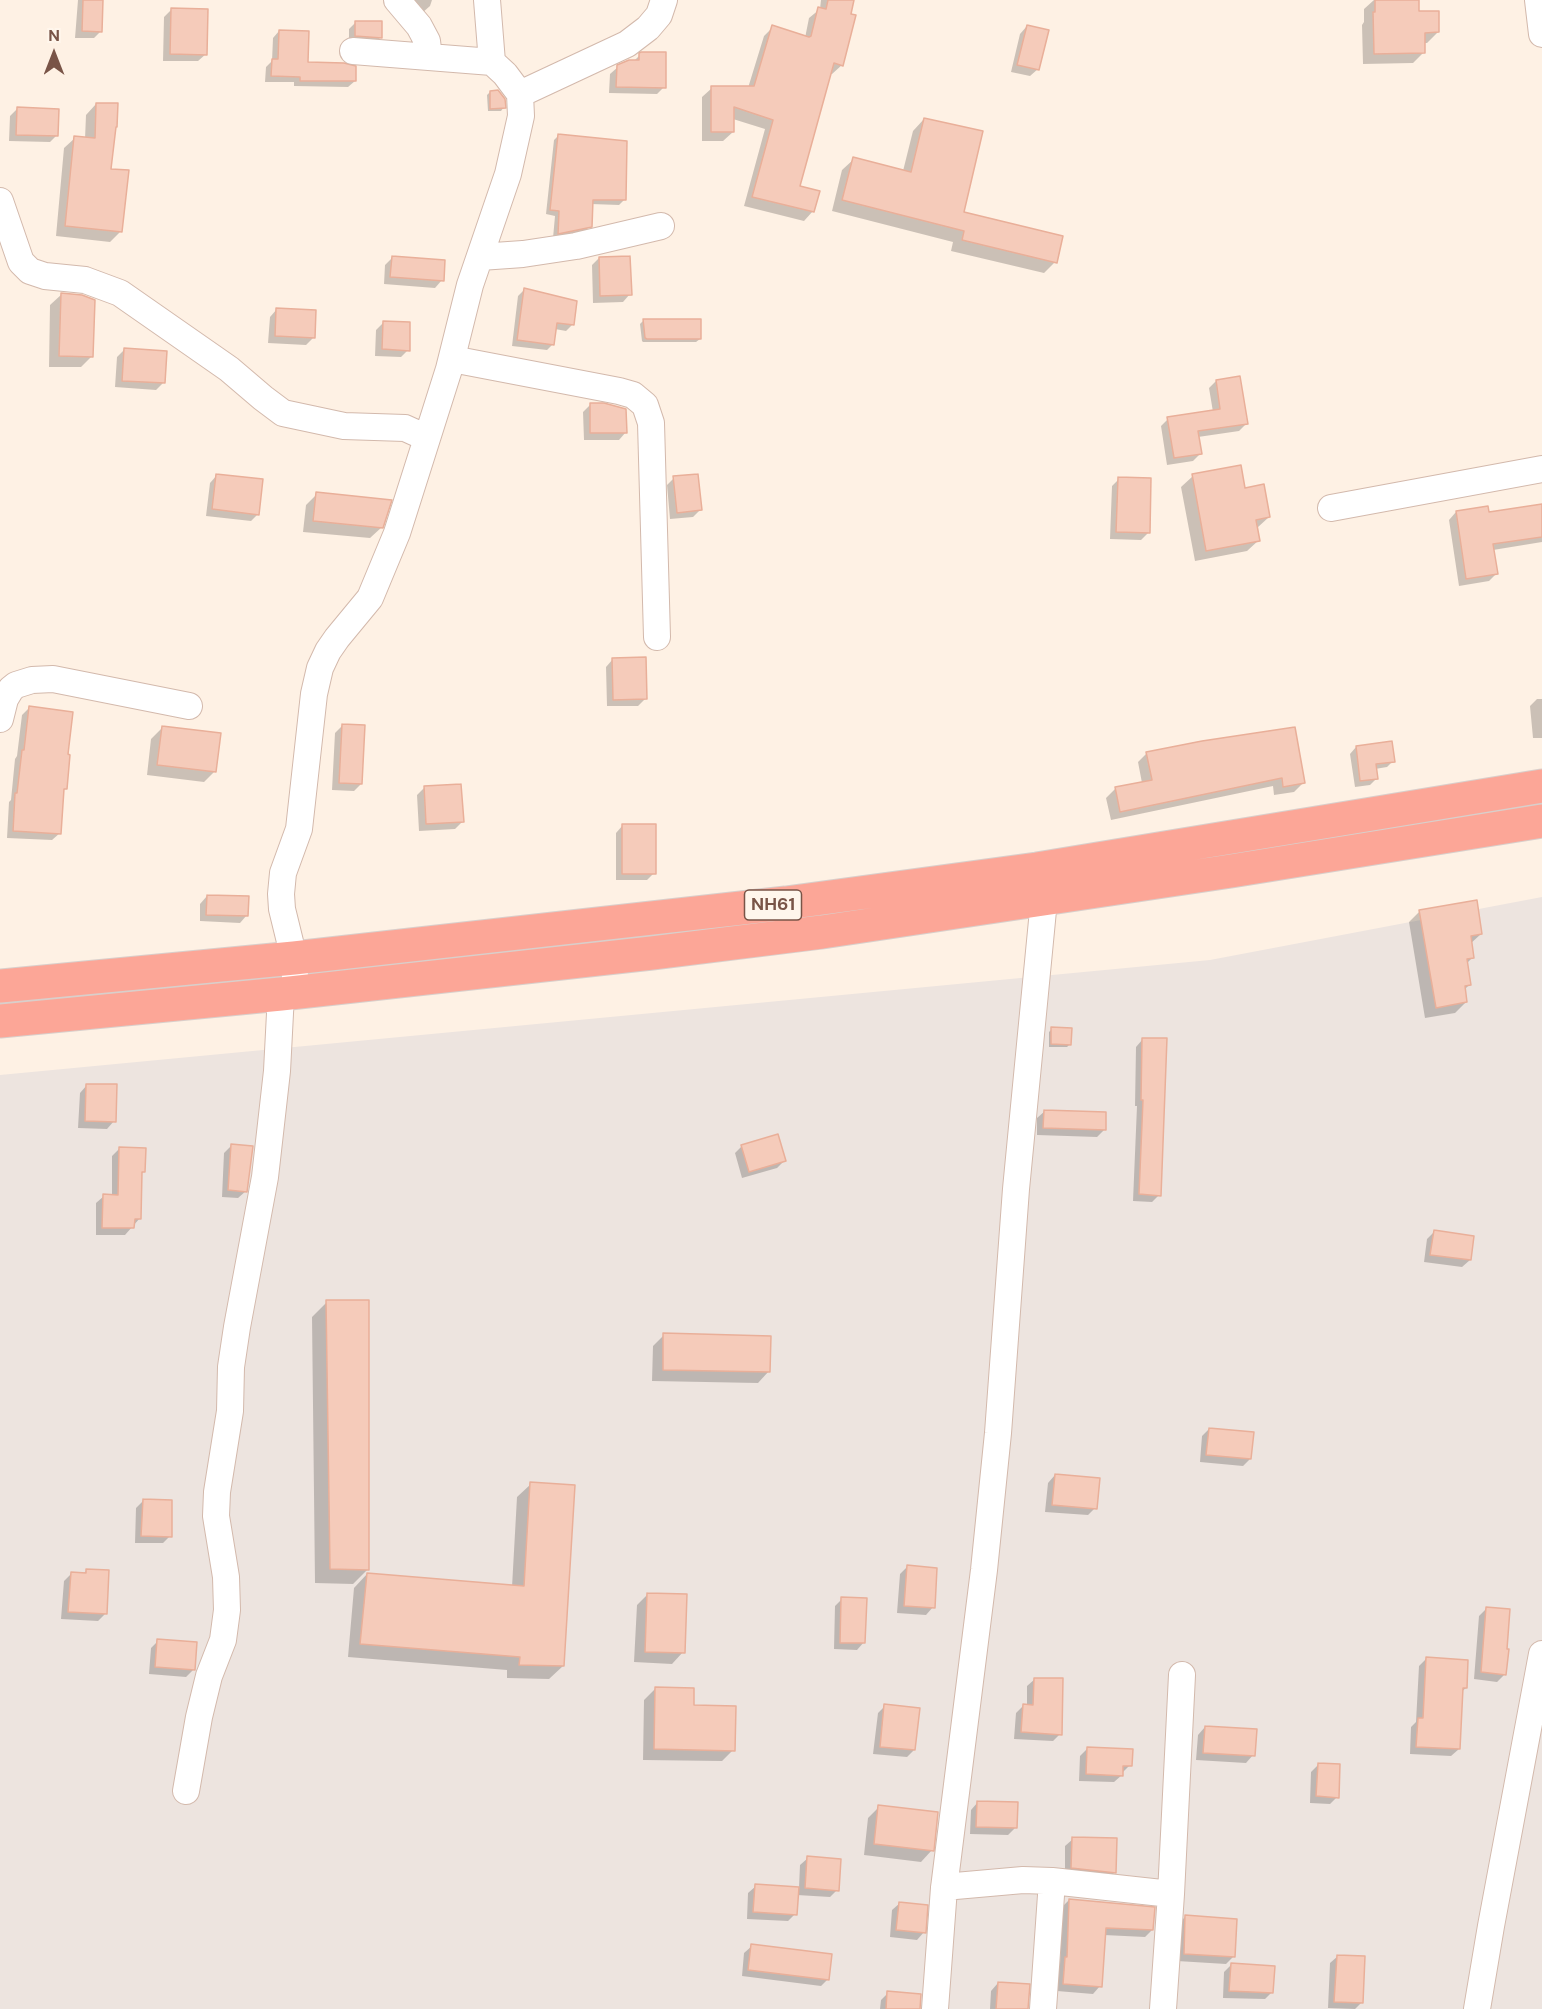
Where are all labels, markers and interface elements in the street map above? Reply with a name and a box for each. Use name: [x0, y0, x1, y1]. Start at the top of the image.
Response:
north arrow: [24, 24, 84, 84]
text: N: [48, 25, 60, 46]
road number: NH61: [744, 890, 802, 920]

